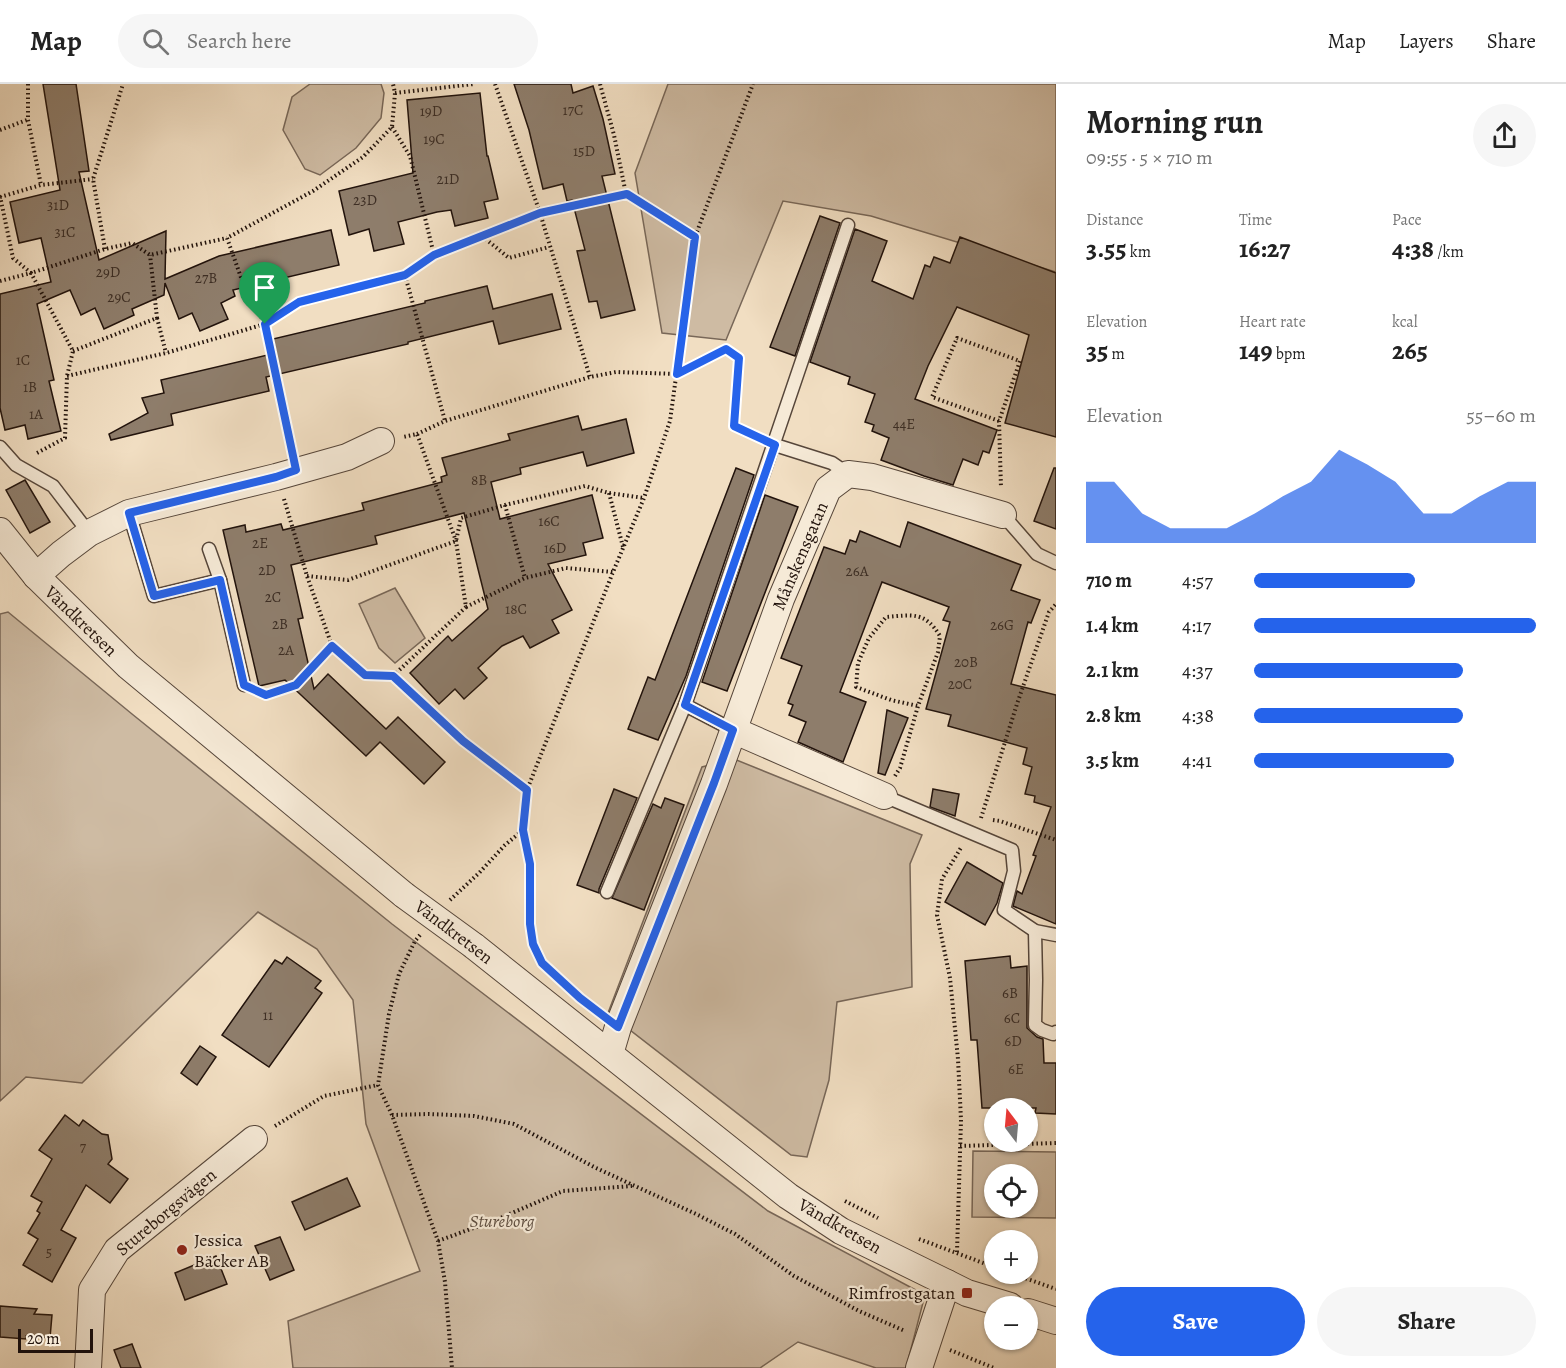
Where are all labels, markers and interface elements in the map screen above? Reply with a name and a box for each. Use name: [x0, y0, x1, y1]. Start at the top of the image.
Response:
search box: [118, 14, 538, 68]
text: Map: [30, 22, 82, 60]
icon: search: [139, 25, 172, 58]
text: Search here: [187, 26, 291, 56]
text: Map: [1327, 27, 1366, 55]
text: Layers: [1399, 27, 1454, 55]
text: Share: [1487, 27, 1536, 55]
text: Morning run: [1086, 99, 1263, 144]
house number: 17C: [563, 100, 583, 120]
house number: 19D: [420, 101, 442, 121]
button: share: [1473, 104, 1536, 167]
house number: 19C: [423, 129, 445, 149]
house number: 15D: [573, 141, 595, 161]
text: 09:55 · 5 × 710 m: [1086, 144, 1213, 171]
house number: 21D: [437, 169, 459, 189]
house number: 23D: [353, 190, 377, 210]
house number: 31D: [47, 195, 69, 215]
text: Distance: [1086, 209, 1143, 231]
text: Time: [1239, 209, 1272, 231]
text: Pace: [1392, 209, 1422, 231]
house number: 31C: [55, 222, 75, 242]
text: 3.55: [1086, 231, 1127, 266]
text: 16:27: [1239, 231, 1290, 266]
text: 4:38: [1392, 231, 1434, 266]
text: km: [1127, 241, 1151, 263]
text: /km: [1434, 241, 1464, 263]
house number: 29D: [96, 262, 120, 282]
pin: [239, 262, 290, 324]
house number: 27B: [195, 268, 217, 288]
icon: arrive: [248, 271, 281, 304]
house number: 29C: [107, 287, 131, 307]
text: Elevation: [1086, 311, 1147, 333]
text: Heart rate: [1239, 311, 1306, 333]
text: kcal: [1392, 311, 1418, 333]
text: 35: [1086, 333, 1108, 368]
text: 149: [1239, 333, 1273, 368]
text: 265: [1392, 333, 1428, 368]
text: m: [1108, 343, 1125, 365]
text: bpm: [1273, 343, 1306, 365]
house number: 1C: [16, 350, 30, 370]
house number: 1B: [23, 377, 37, 397]
text: Elevation: [1086, 402, 1163, 429]
text: 55–60 m: [1466, 402, 1536, 429]
house number: 1A: [29, 404, 43, 424]
house number: 44E: [893, 414, 915, 434]
house number: 8B: [471, 470, 487, 490]
street label: Månskensgatan: [766, 498, 834, 614]
house number: 16C: [538, 511, 560, 531]
house number: 2E: [252, 533, 268, 553]
house number: 16D: [544, 538, 566, 558]
house number: 2D: [258, 560, 276, 580]
house number: 26A: [846, 561, 869, 581]
text: 710 m: [1086, 567, 1132, 594]
text: 4:57: [1182, 567, 1213, 594]
street label: Vändkretsen: [39, 580, 123, 662]
house number: 2C: [265, 587, 281, 607]
house number: 18C: [505, 599, 527, 619]
text: 1.4 km: [1086, 612, 1139, 639]
text: 4:17: [1182, 612, 1211, 639]
house number: 2B: [272, 614, 288, 634]
house number: 26G: [990, 615, 1014, 635]
house number: 2A: [278, 640, 294, 660]
house number: 20B: [954, 652, 978, 672]
text: 2.1 km: [1086, 657, 1139, 684]
text: 4:37: [1182, 657, 1213, 684]
house number: 20C: [948, 674, 972, 694]
text: 2.8 km: [1086, 702, 1141, 729]
text: 4:38: [1182, 702, 1214, 729]
text: 3.5 km: [1086, 747, 1139, 774]
text: 4:41: [1182, 747, 1212, 774]
street label: Vändkretsen: [409, 894, 498, 969]
house number: 6B: [1002, 983, 1018, 1003]
house number: 11: [263, 1005, 273, 1025]
house number: 6C: [1004, 1008, 1020, 1028]
house number: 6D: [1004, 1031, 1022, 1051]
house number: 6E: [1008, 1059, 1024, 1079]
north arrow: [984, 1098, 1038, 1152]
map controls: [984, 1098, 1038, 1350]
house number: 7: [80, 1137, 87, 1157]
street label: Stureborgsvägen: [111, 1163, 221, 1261]
button: locate: [984, 1164, 1038, 1218]
street label: Vändkretsen: [793, 1192, 886, 1260]
park label: Stureborg: [469, 1209, 535, 1233]
place label: Jessica Bäcker AB: [194, 1228, 269, 1273]
button: +: [984, 1230, 1038, 1284]
house number: 5: [46, 1242, 52, 1262]
marker: Jessica Bäcker AB: [175, 1243, 189, 1257]
place label: Rimfrostgatan: [848, 1281, 955, 1305]
marker: Rimfrostgatan: [960, 1286, 974, 1300]
button: Save: [1086, 1287, 1305, 1356]
button: Share: [1317, 1287, 1536, 1356]
button: −: [984, 1296, 1038, 1350]
scale bar: [18, 1326, 93, 1354]
text: 20 m: [27, 1328, 60, 1350]

